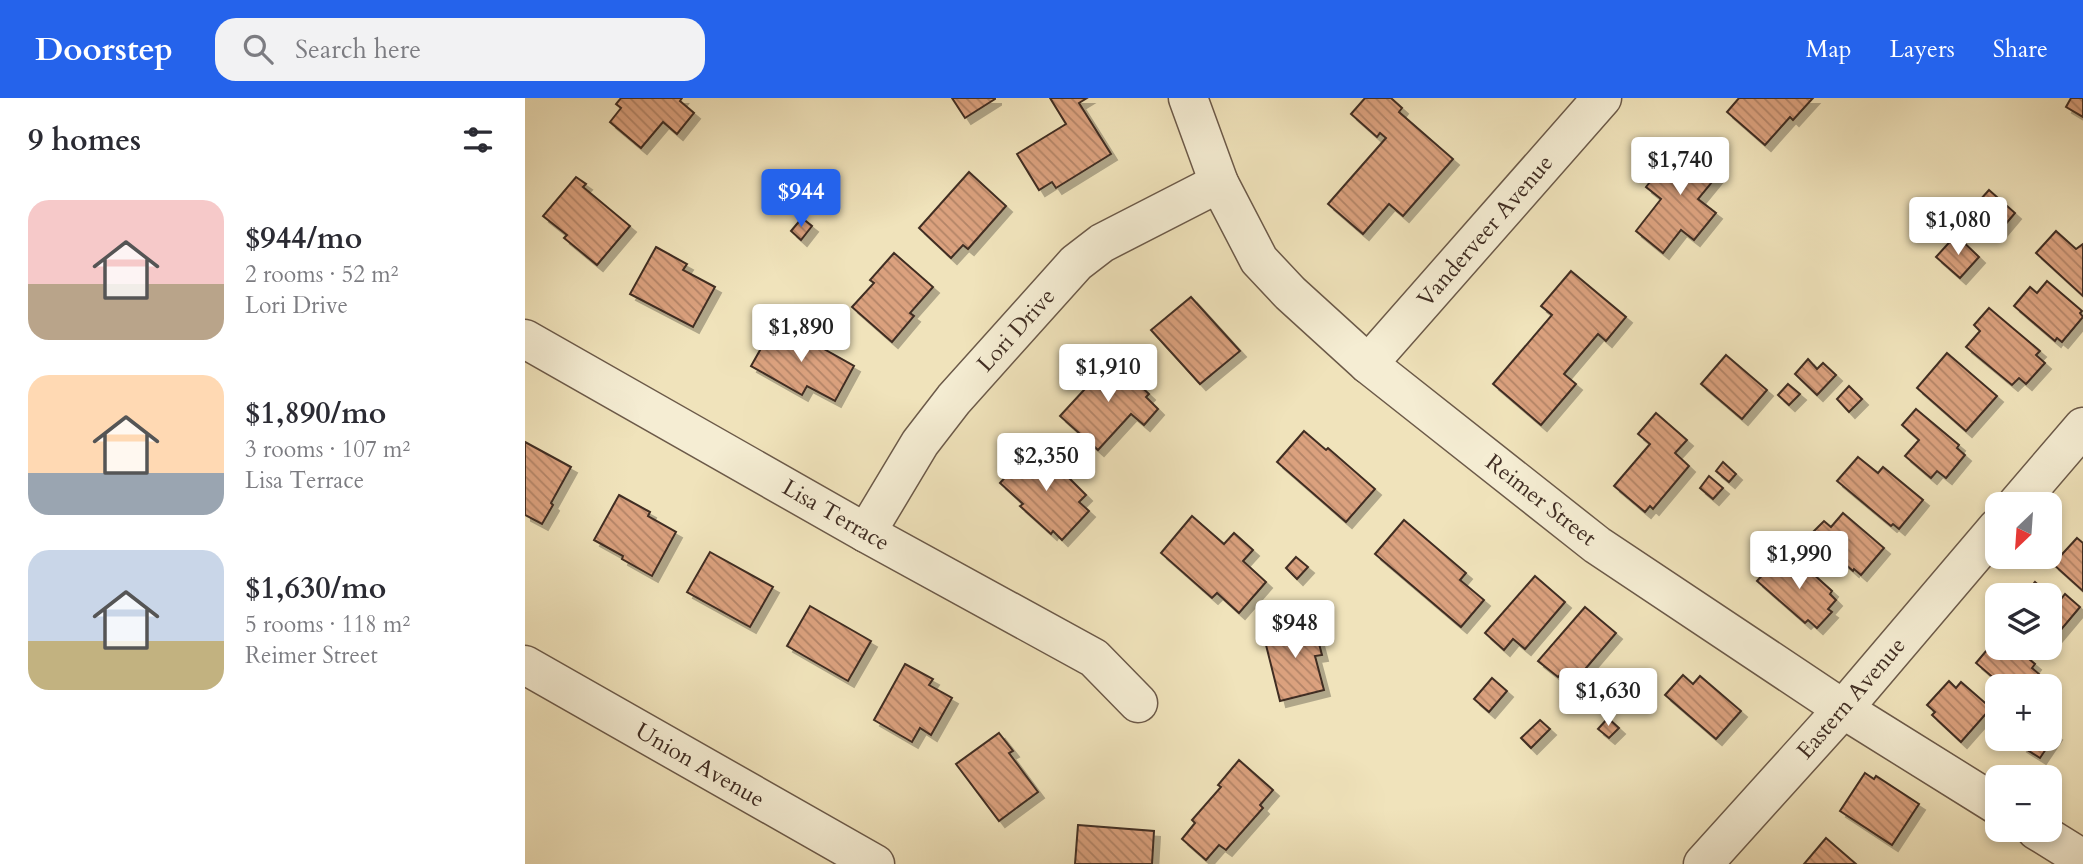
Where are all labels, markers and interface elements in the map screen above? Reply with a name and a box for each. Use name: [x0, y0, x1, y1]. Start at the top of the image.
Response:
search box: [215, 18, 705, 81]
text: Doorstep: [35, 27, 173, 72]
icon: search: [239, 30, 277, 68]
text: Search here: [295, 32, 421, 67]
text: Map: [1806, 33, 1852, 66]
text: Layers: [1890, 33, 1955, 66]
text: Share: [1993, 33, 2048, 66]
text: 9 homes: [28, 120, 141, 161]
icon: filters: [459, 121, 497, 159]
pin: $1,740: [1623, 138, 1737, 197]
text: $1,740: [1647, 144, 1713, 175]
street label: Vanderveer Avenue: [1410, 148, 1560, 314]
pin: $944: [760, 170, 842, 229]
text: $944: [777, 176, 825, 207]
pin: $1,080: [1901, 198, 2015, 257]
text: $1,080: [1925, 204, 1991, 235]
text: $944/mo: [245, 218, 362, 259]
icon: home: [84, 228, 168, 312]
text: 2 rooms · 52 m²: [245, 259, 398, 290]
street label: Lori Drive: [970, 281, 1062, 379]
text: Lori Drive: [245, 290, 348, 321]
pin: $1,890: [744, 304, 858, 364]
text: $1,890: [768, 311, 834, 342]
pin: $1,910: [1051, 344, 1165, 404]
text: $1,910: [1075, 351, 1141, 382]
text: $1,890/mo: [245, 393, 386, 434]
icon: home: [84, 403, 168, 487]
text: 3 rooms · 107 m²: [245, 434, 410, 465]
pin: $2,350: [989, 434, 1103, 493]
text: $2,350: [1013, 440, 1079, 471]
street label: Reimer Street: [1479, 447, 1603, 553]
text: Lisa Terrace: [245, 465, 364, 496]
street label: Lisa Terrace: [777, 472, 895, 558]
north arrow: [1985, 492, 2061, 569]
map controls: [1985, 492, 2062, 842]
pin: $1,990: [1742, 532, 1856, 591]
text: $1,990: [1766, 538, 1832, 569]
text: $1,630/mo: [245, 568, 386, 609]
icon: home: [84, 578, 168, 662]
button: layers: [1985, 583, 2062, 660]
pin: $948: [1254, 601, 1336, 660]
text: $948: [1271, 607, 1319, 638]
text: 5 rooms · 118 m²: [245, 609, 410, 640]
street label: Eastern Avenue: [1790, 631, 1912, 765]
text: Reimer Street: [245, 640, 378, 671]
pin: $1,630: [1551, 668, 1665, 728]
button: +: [1985, 674, 2062, 751]
text: $1,630: [1575, 675, 1641, 706]
street label: Union Avenue: [630, 715, 770, 815]
button: −: [1985, 765, 2062, 842]

